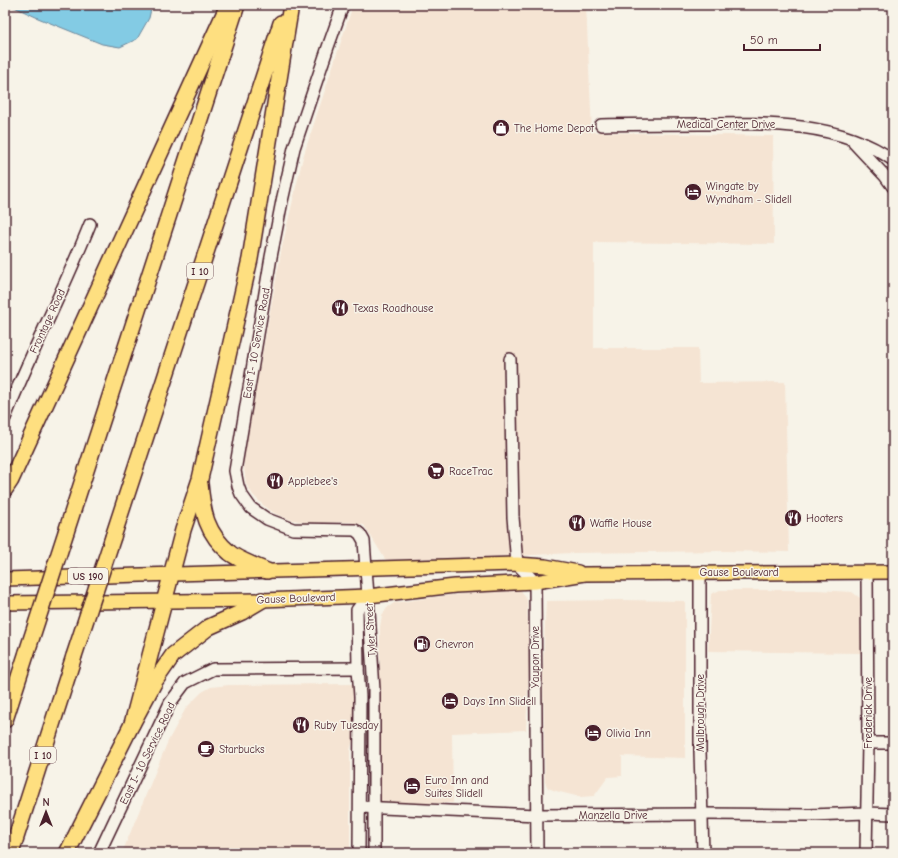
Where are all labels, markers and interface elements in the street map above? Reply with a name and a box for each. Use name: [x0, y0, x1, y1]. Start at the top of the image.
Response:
scale bar: [744, 26, 820, 52]
text: 50 m: [750, 33, 778, 47]
shop icon: The Home Depot: [491, 118, 511, 138]
street label: Medical Center Drive: [677, 118, 776, 131]
place label: The Home Depot: [514, 122, 595, 135]
place label: Wingate by Wyndham - Slidell: [706, 180, 792, 206]
hotel icon: Wingate by Wyndham - Slidell: [683, 182, 703, 202]
road number: I 10: [187, 263, 213, 279]
street label: Frontage Road: [27, 287, 68, 356]
street label: East I- 10 Service Road: [240, 287, 273, 399]
restaurant icon: Texas Roadhouse: [330, 298, 350, 318]
place label: Texas Roadhouse: [353, 302, 434, 315]
supermarket icon: RaceTrac: [426, 461, 446, 481]
place label: RaceTrac: [449, 465, 493, 478]
restaurant icon: Applebee's: [265, 471, 285, 491]
place label: Applebee's: [288, 475, 338, 488]
restaurant icon: Hooters: [783, 508, 803, 528]
place label: Hooters: [806, 512, 843, 525]
restaurant icon: Waffle House: [567, 513, 587, 533]
place label: Waffle House: [590, 517, 652, 530]
street label: Gause Boulevard: [699, 566, 779, 579]
road number: US 190: [68, 568, 108, 584]
street label: Gause Boulevard: [256, 591, 336, 606]
street label: Tyler Street: [363, 602, 378, 657]
street label: Yaupon Drive: [529, 625, 542, 688]
fuel station icon: Chevron: [412, 634, 432, 654]
place label: Chevron: [435, 638, 474, 651]
street label: Malbrough Drive: [694, 674, 707, 752]
street label: Frederick Drive: [862, 676, 875, 749]
hotel icon: Days Inn Slidell: [440, 691, 460, 711]
place label: Days Inn Slidell: [463, 695, 536, 708]
street label: East I- 10 Service Road: [117, 700, 178, 806]
restaurant icon: Ruby Tuesday: [291, 715, 311, 735]
place label: Ruby Tuesday: [314, 719, 379, 732]
hotel icon: Olivia Inn: [583, 723, 603, 743]
place label: Olivia Inn: [606, 727, 651, 740]
cafe icon: Starbucks: [196, 739, 216, 759]
place label: Starbucks: [219, 743, 265, 756]
road number: I 10: [30, 747, 56, 763]
place label: Euro Inn and Suites Slidell: [425, 774, 489, 800]
hotel icon: Euro Inn and Suites Slidell: [402, 776, 422, 796]
north arrow: [26, 792, 66, 832]
text: N: [42, 796, 50, 809]
street label: Manzella Drive: [579, 809, 648, 822]

